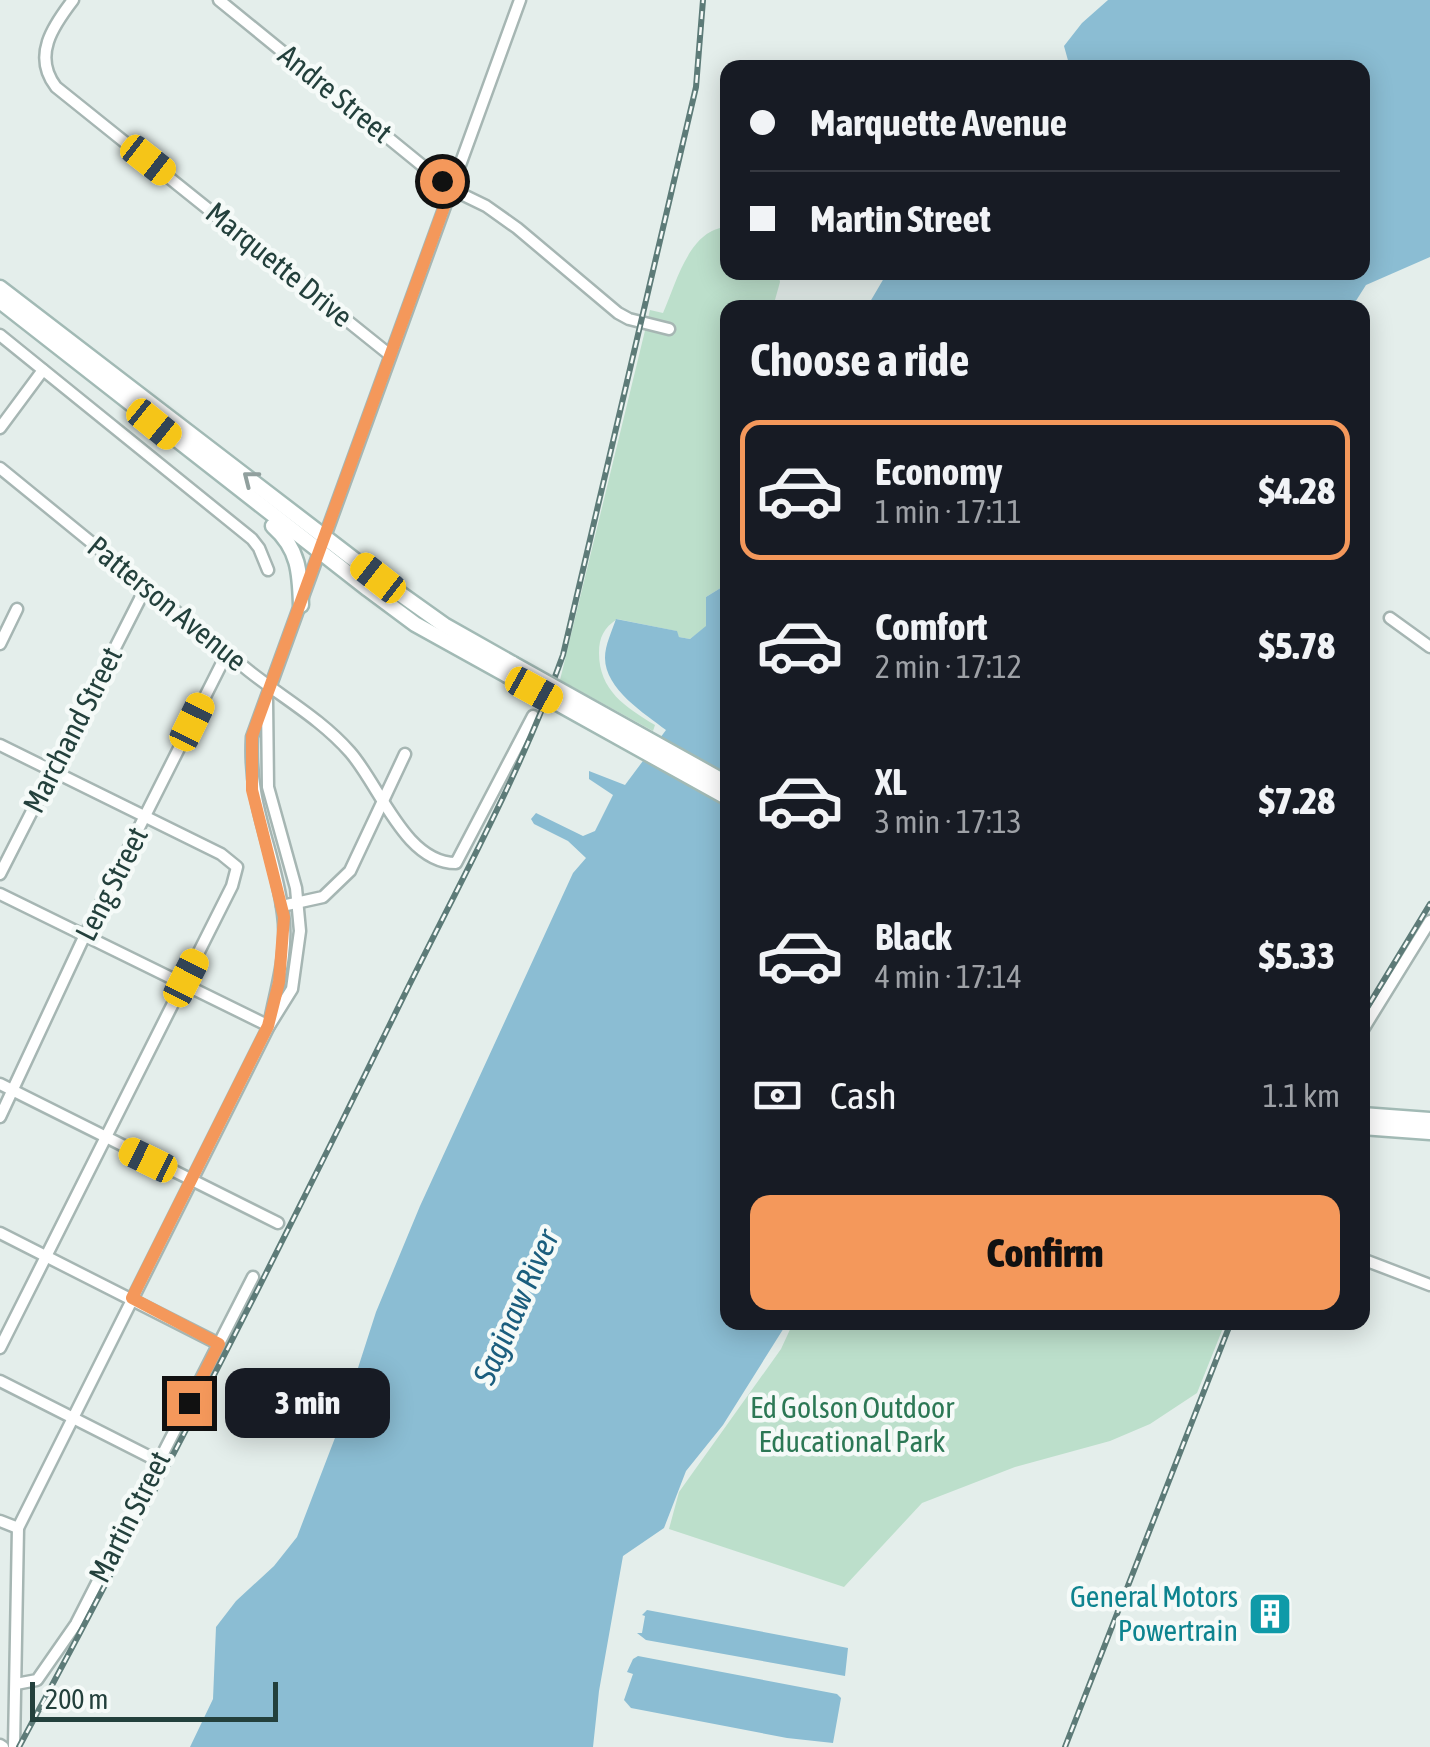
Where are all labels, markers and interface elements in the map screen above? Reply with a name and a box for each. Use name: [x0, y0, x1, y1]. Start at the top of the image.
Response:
street label: Andre Street: [272, 37, 399, 149]
text: Marquette Avenue: [810, 101, 1067, 144]
car: [115, 130, 181, 190]
route start: [420, 159, 465, 204]
street label: Marquette Drive: [200, 195, 360, 333]
text: Martin Street: [810, 197, 991, 240]
text: Choose a ride: [750, 334, 969, 386]
car: [121, 393, 187, 455]
icon: car: [755, 445, 845, 535]
text: Economy: [875, 450, 1002, 493]
text: $4.28: [1259, 469, 1335, 512]
one-way arrow: [243, 472, 261, 490]
text: 1 min · 17:11: [875, 493, 1022, 530]
street label: Patterson Avenue: [82, 529, 254, 677]
car: [345, 548, 411, 608]
icon: car: [755, 600, 845, 690]
text: Comfort: [875, 605, 987, 648]
text: $5.78: [1259, 624, 1335, 667]
street label: Marchand Street: [16, 641, 128, 818]
text: 2 min · 17:12: [875, 648, 1022, 685]
car: [500, 662, 568, 718]
car: [165, 688, 219, 756]
icon: car: [755, 755, 845, 845]
text: XL: [875, 760, 907, 803]
text: $7.28: [1259, 779, 1335, 822]
text: 3 min · 17:13: [875, 803, 1022, 840]
street label: Leng Street: [68, 821, 154, 946]
icon: car: [755, 910, 845, 1000]
text: Black: [875, 915, 952, 958]
text: $5.33: [1259, 934, 1335, 977]
car: [159, 944, 213, 1012]
text: 4 min · 17:14: [875, 958, 1022, 995]
icon: cash: [750, 1068, 805, 1123]
text: Cash: [830, 1074, 897, 1117]
text: 1.1 km: [1263, 1077, 1340, 1114]
car: [114, 1133, 182, 1187]
button: Confirm: [750, 1195, 1340, 1310]
water label: Saginaw River: [465, 1223, 567, 1391]
callout: 3 min: [224, 1368, 389, 1438]
route end: [167, 1381, 212, 1426]
text: 3 min: [275, 1384, 340, 1421]
park label: Ed Golson Outdoor Educational Park: [750, 1390, 955, 1458]
street label: Martin Street: [82, 1445, 177, 1588]
place label: General Motors Powertrain: [1070, 1579, 1238, 1647]
building icon: General Motors Powertrain: [1247, 1591, 1293, 1637]
scale bar: [30, 1677, 278, 1722]
text: 200 m: [45, 1683, 108, 1715]

